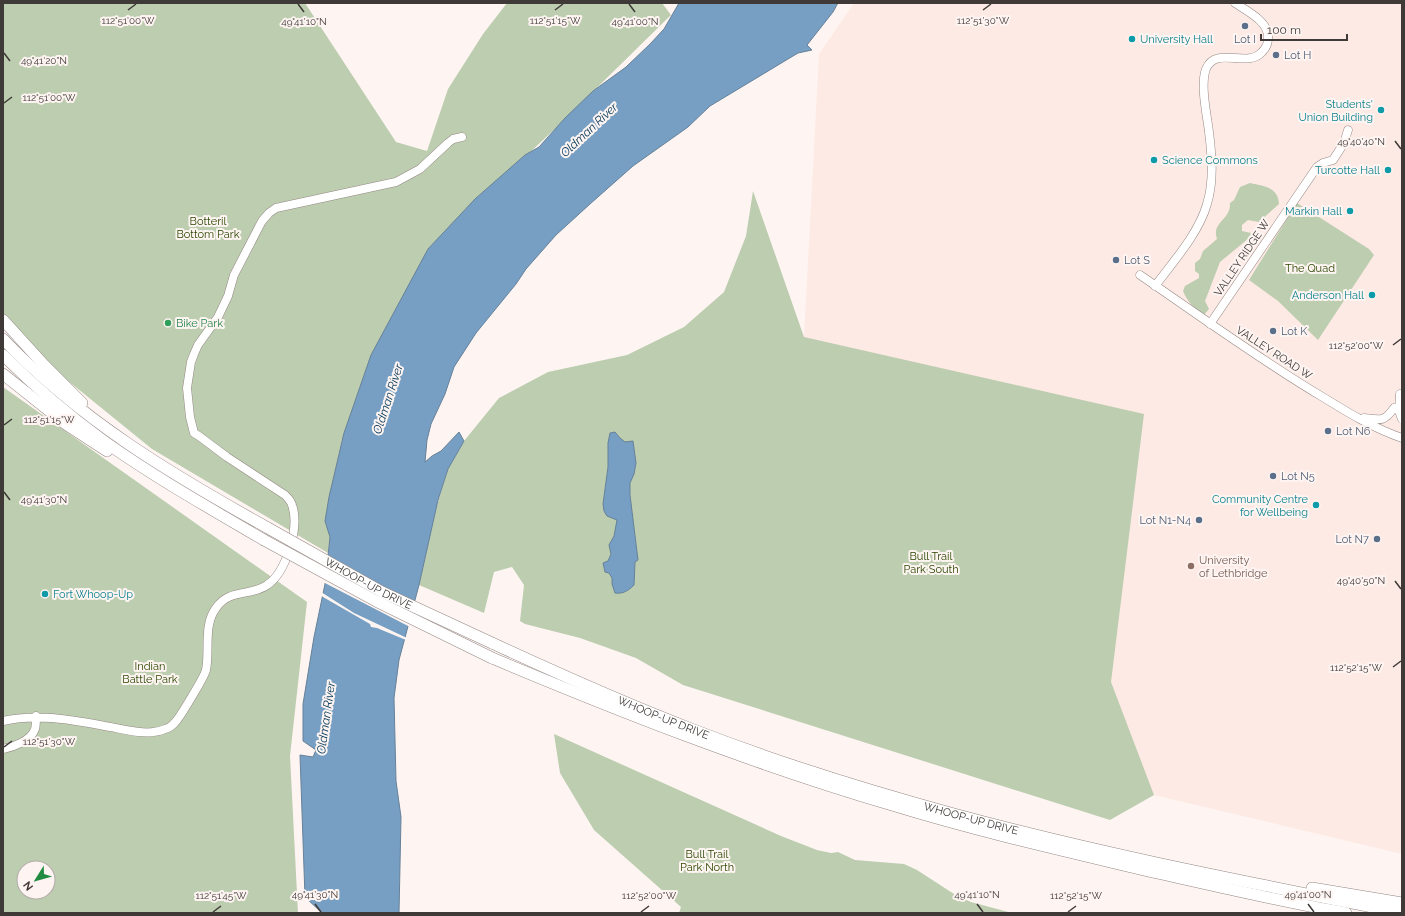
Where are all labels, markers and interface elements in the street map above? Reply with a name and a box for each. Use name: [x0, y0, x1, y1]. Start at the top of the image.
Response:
text: 112°51'00"W: [101, 15, 155, 26]
text: 112°51'15"W: [530, 15, 581, 26]
text: 112°51'30"W: [957, 15, 1010, 26]
text: 49°41'10"N: [281, 16, 327, 27]
text: 49°41'00"N: [611, 16, 659, 27]
scale bar: [1261, 16, 1347, 42]
marker: Lot I: [1240, 21, 1250, 31]
text: 100 m: [1267, 23, 1301, 37]
place label: University Hall: [1140, 33, 1213, 46]
place label: Lot I: [1234, 33, 1256, 46]
marker: University Hall: [1127, 34, 1137, 44]
place label: Lot H: [1284, 49, 1311, 62]
marker: Lot H: [1271, 50, 1281, 60]
text: 49°41'20"N: [21, 55, 67, 66]
text: 112°51'00"W: [22, 92, 76, 103]
place label: Students' Union Building: [1298, 98, 1373, 124]
water label: Oldman River: [558, 99, 621, 160]
marker: Students' Union Building: [1376, 105, 1386, 115]
text: 49°40'40"N: [1337, 136, 1385, 147]
place label: Science Commons: [1162, 154, 1258, 167]
marker: Science Commons: [1149, 155, 1159, 165]
place label: Turcotte Hall: [1315, 164, 1380, 177]
marker: Turcotte Hall: [1383, 165, 1393, 175]
place label: Markin Hall: [1285, 205, 1342, 218]
marker: Markin Hall: [1345, 206, 1355, 216]
park label: Botteril Bottom Park: [177, 215, 240, 241]
street label: VALLEY RIDGE W: [1212, 217, 1273, 299]
place label: Lot S: [1124, 254, 1150, 267]
marker: Lot S: [1111, 255, 1121, 265]
park label: The Quad: [1285, 262, 1335, 275]
place label: Anderson Hall: [1292, 289, 1364, 302]
marker: Anderson Hall: [1367, 290, 1377, 300]
place label: Bike Park: [176, 317, 223, 330]
marker: Bike Park: [163, 318, 173, 328]
street label: VALLEY ROAD W: [1234, 324, 1315, 383]
place label: Lot K: [1281, 325, 1308, 338]
marker: Lot K: [1268, 326, 1278, 336]
text: 112°52'00"W: [1329, 340, 1384, 351]
water label: Oldman River: [370, 361, 406, 436]
text: 112°51'15"W: [24, 414, 75, 425]
place label: Lot N6: [1336, 425, 1371, 438]
marker: Lot N6: [1323, 426, 1333, 436]
place label: Lot N5: [1281, 470, 1315, 483]
marker: Lot N5: [1268, 471, 1278, 481]
place label: Community Centre for Wellbeing: [1212, 493, 1309, 519]
text: 49°41'30"N: [21, 494, 67, 505]
marker: Community Centre for Wellbeing: [1311, 500, 1321, 510]
place label: Lot N1-N4: [1140, 514, 1191, 527]
marker: Lot N1-N4: [1194, 515, 1204, 525]
place label: Lot N7: [1335, 533, 1369, 546]
marker: Lot N7: [1372, 534, 1382, 544]
park label: Bull Trail Park South: [903, 550, 959, 576]
place label: University of Lethbridge: [1199, 554, 1268, 580]
street label: WHOOP-UP DRIVE: [323, 555, 415, 612]
marker: University of Lethbridge: [1186, 561, 1196, 571]
text: 49°40'50"N: [1337, 575, 1385, 586]
place label: Fort Whoop-Up: [53, 588, 133, 601]
marker: Fort Whoop-Up: [40, 589, 50, 599]
park label: Indian Battle Park: [122, 660, 178, 686]
text: 112°52'15"W: [1330, 662, 1382, 673]
water label: Oldman River: [314, 680, 338, 755]
street label: WHOOP-UP DRIVE: [616, 693, 711, 742]
text: 112°51'30"W: [23, 736, 76, 747]
street label: WHOOP-UP DRIVE: [922, 799, 1020, 837]
park label: Bull Trail Park North: [680, 848, 734, 874]
north arrow: [16, 860, 56, 900]
text: N: [21, 878, 36, 893]
text: 49°41'30"N: [292, 889, 338, 900]
text: 49°41'10"N: [954, 889, 1000, 900]
text: 49°41'00"N: [1284, 889, 1332, 900]
text: 112°51'45"W: [195, 890, 247, 901]
text: 112°52'00"W: [622, 890, 677, 901]
text: 112°52'15"W: [1050, 890, 1102, 901]

